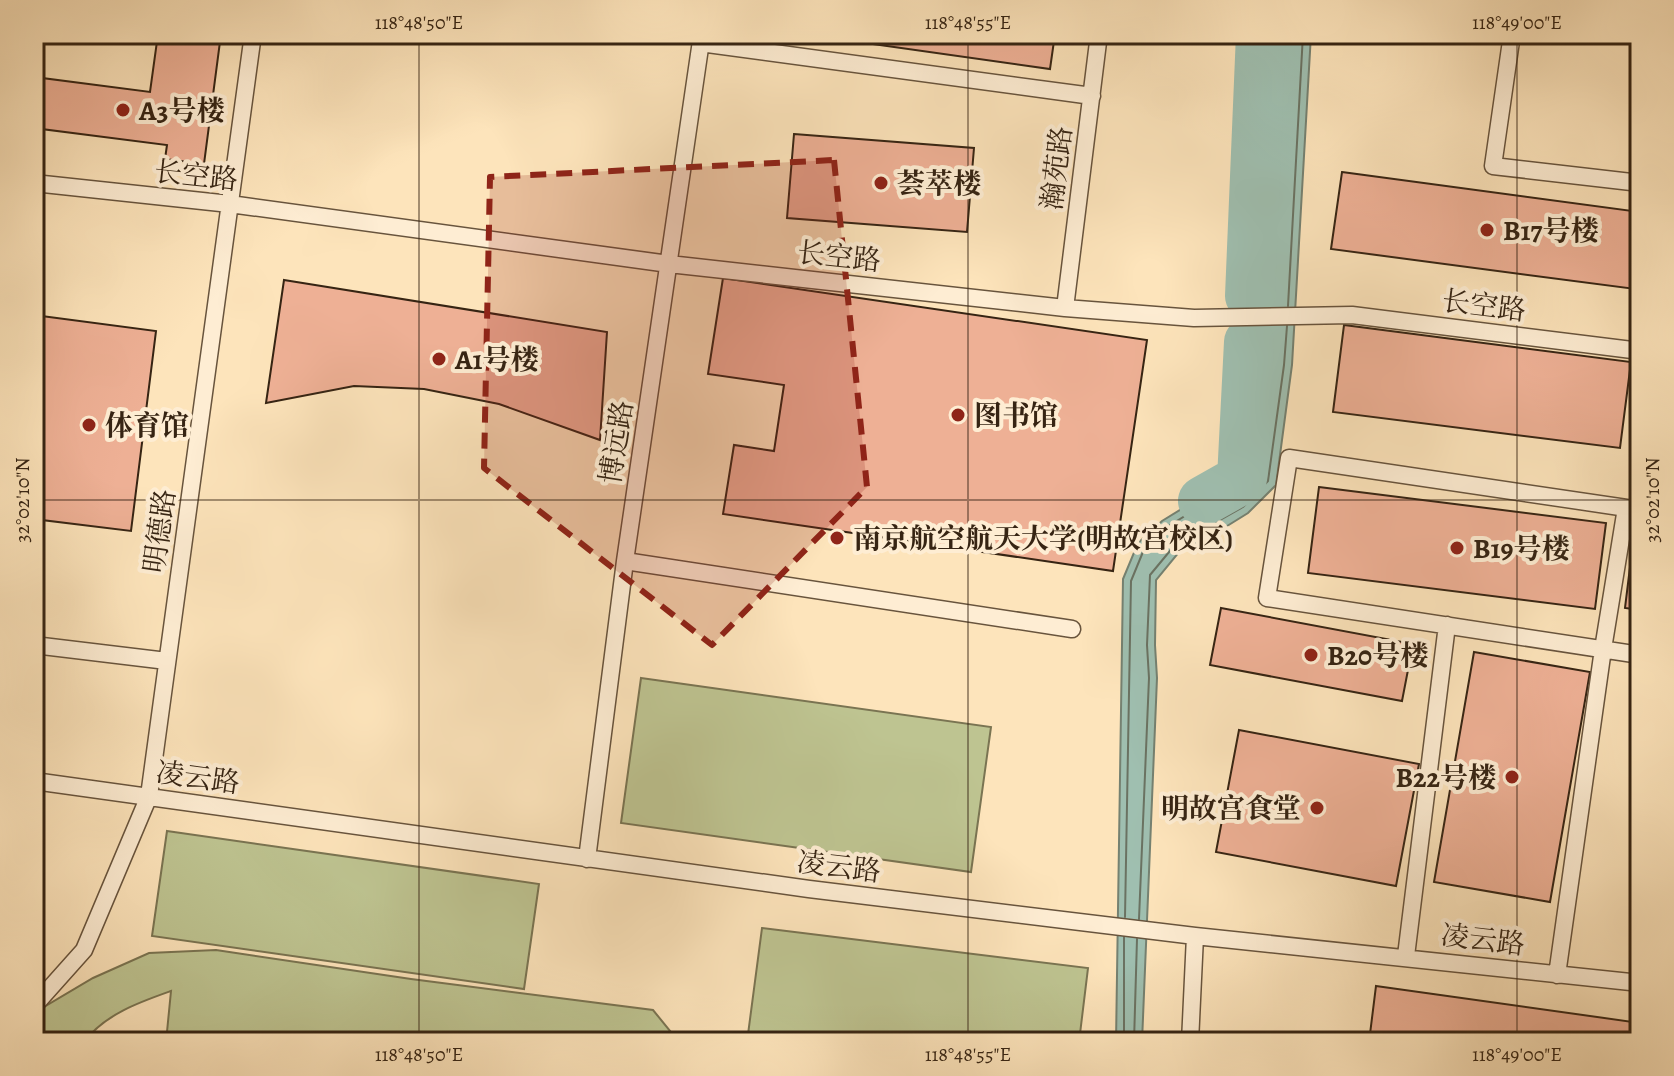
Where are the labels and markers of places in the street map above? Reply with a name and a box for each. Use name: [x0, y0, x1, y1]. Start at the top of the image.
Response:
place label: A3号楼: [138, 92, 225, 130]
marker: A3号楼: [114, 101, 132, 119]
place label: 荟萃楼: [897, 165, 981, 203]
marker: 荟萃楼: [872, 174, 890, 192]
place label: B17号楼: [1503, 212, 1599, 250]
marker: B17号楼: [1478, 221, 1496, 239]
place label: A1号楼: [454, 341, 539, 379]
marker: A1号楼: [430, 350, 448, 368]
place label: 图书馆: [974, 397, 1058, 435]
marker: 图书馆: [949, 406, 967, 424]
place label: 体育馆: [105, 407, 189, 445]
marker: 体育馆: [80, 416, 98, 434]
place label: 南京航空航天大学(明故宫校区): [853, 520, 1233, 558]
marker: 南京航空航天大学(明故宫校区): [828, 529, 846, 547]
place label: B19号楼: [1473, 530, 1570, 568]
marker: B19号楼: [1448, 539, 1466, 557]
place label: B20号楼: [1327, 637, 1428, 675]
marker: B20号楼: [1302, 646, 1320, 664]
place label: B22号楼: [1395, 759, 1496, 797]
marker: B22号楼: [1503, 768, 1521, 786]
place label: 明故宫食堂: [1161, 790, 1301, 828]
marker: 明故宫食堂: [1308, 799, 1326, 817]

